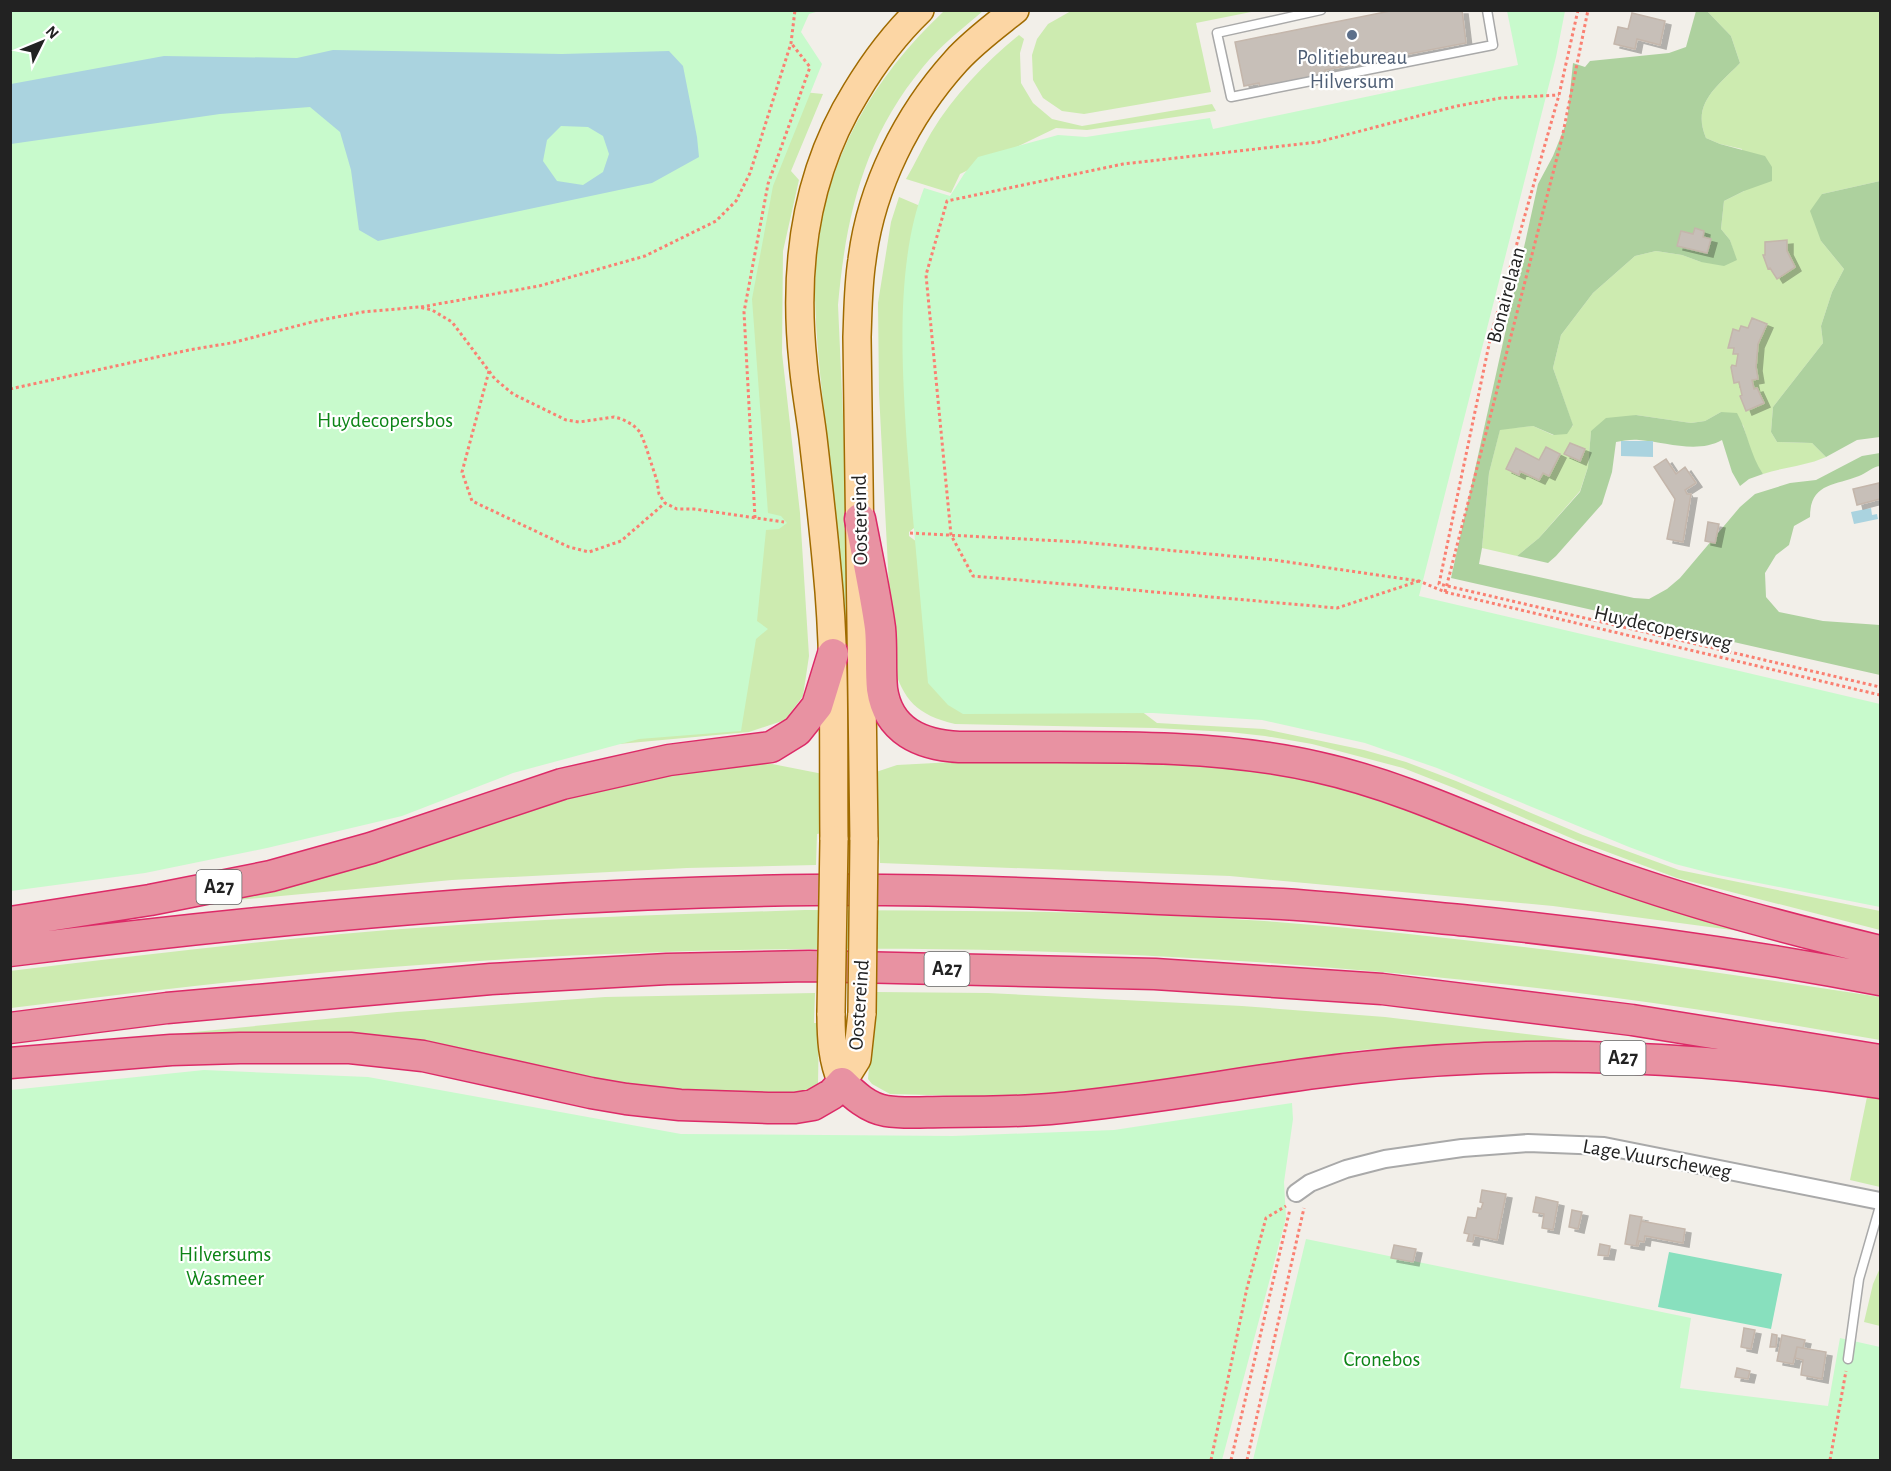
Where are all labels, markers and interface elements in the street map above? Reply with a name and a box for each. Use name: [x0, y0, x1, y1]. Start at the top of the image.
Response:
north arrow: [12, 12, 72, 72]
text: N: [43, 23, 62, 42]
marker: Politiebureau Hilversum: [1345, 28, 1359, 42]
place label: Politiebureau Hilversum: [1297, 47, 1407, 92]
street label: Bonairelaan: [1483, 245, 1529, 345]
park label: Huydecopersbos: [317, 410, 453, 431]
street label: Oostereind: [849, 474, 871, 566]
street label: Huydecopersweg: [1592, 602, 1735, 654]
road number: A27: [196, 870, 242, 904]
road number: A27: [924, 952, 970, 986]
street label: Oostereind: [845, 959, 873, 1051]
road number: A27: [1600, 1041, 1646, 1075]
street label: Lage Vuurscheweg: [1581, 1136, 1734, 1183]
park label: Hilversums Wasmeer: [179, 1244, 271, 1289]
park label: Cronebos: [1344, 1349, 1420, 1370]

